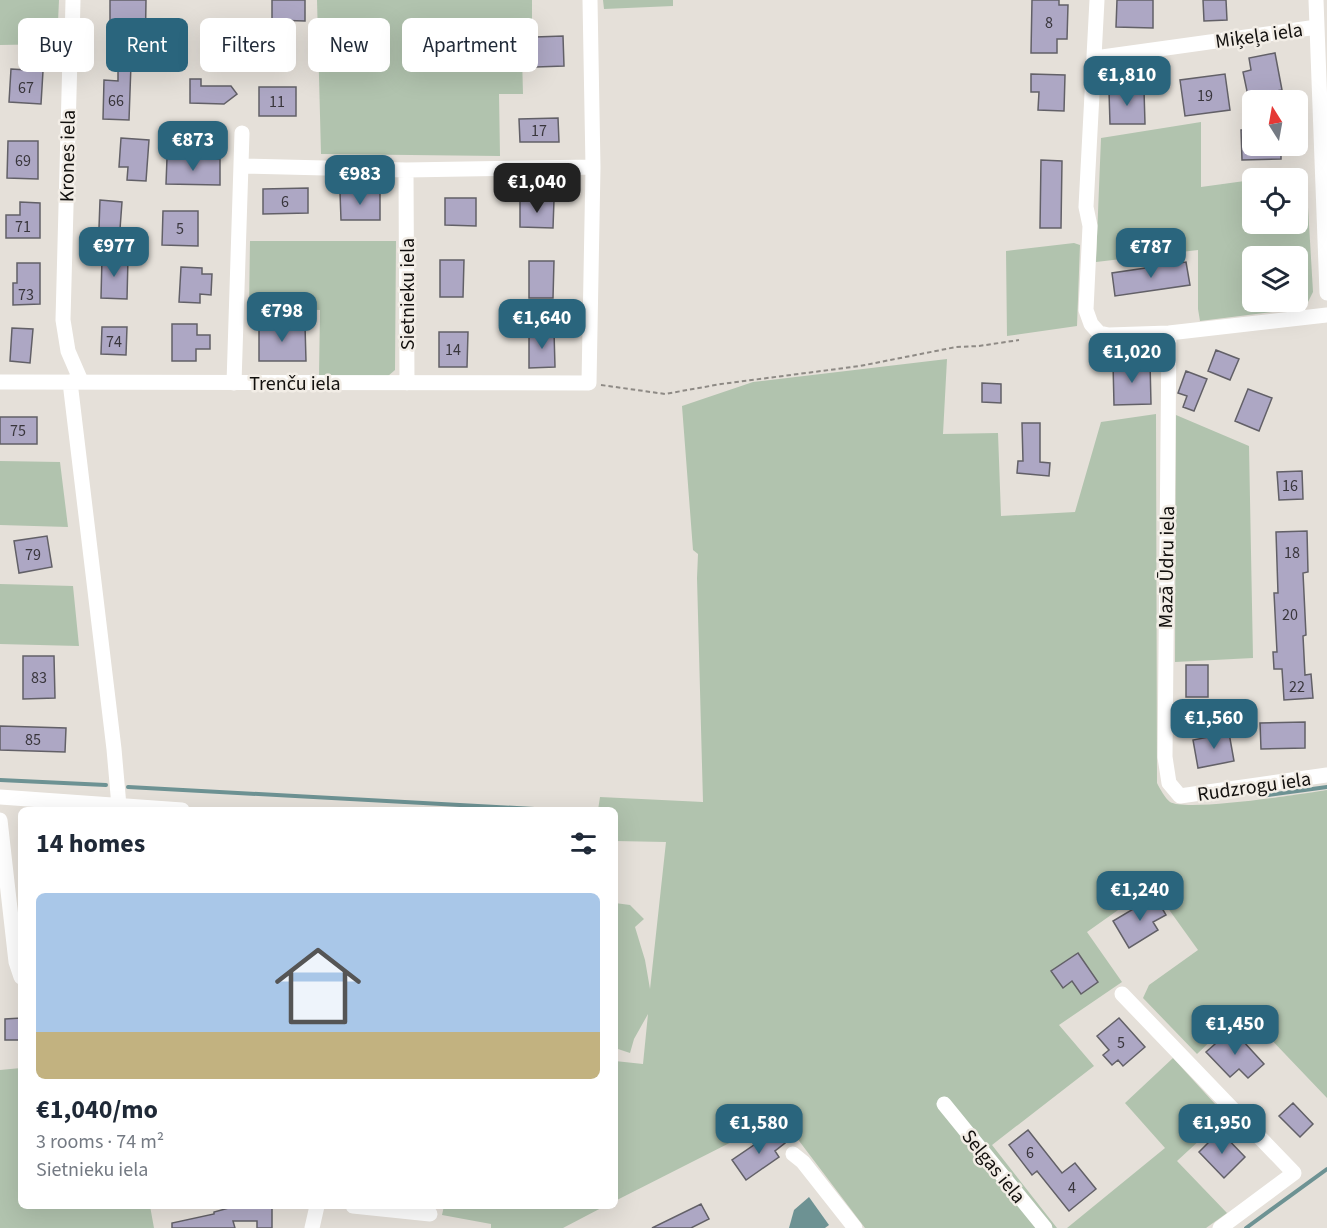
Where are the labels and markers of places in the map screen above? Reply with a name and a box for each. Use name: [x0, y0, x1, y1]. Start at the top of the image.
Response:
pin: €1,810: [1078, 56, 1176, 107]
pin: €873: [157, 121, 229, 172]
pin: €983: [324, 155, 396, 206]
pin: €1,040: [488, 163, 586, 214]
pin: €977: [78, 227, 150, 278]
pin: €787: [1115, 228, 1187, 279]
pin: €798: [246, 292, 318, 343]
pin: €1,640: [493, 299, 591, 350]
pin: €1,020: [1083, 333, 1181, 384]
pin: €1,560: [1165, 699, 1263, 750]
pin: €1,240: [1091, 871, 1189, 922]
pin: €1,450: [1186, 1005, 1284, 1056]
pin: €1,580: [710, 1104, 808, 1155]
pin: €1,950: [1173, 1104, 1271, 1155]

